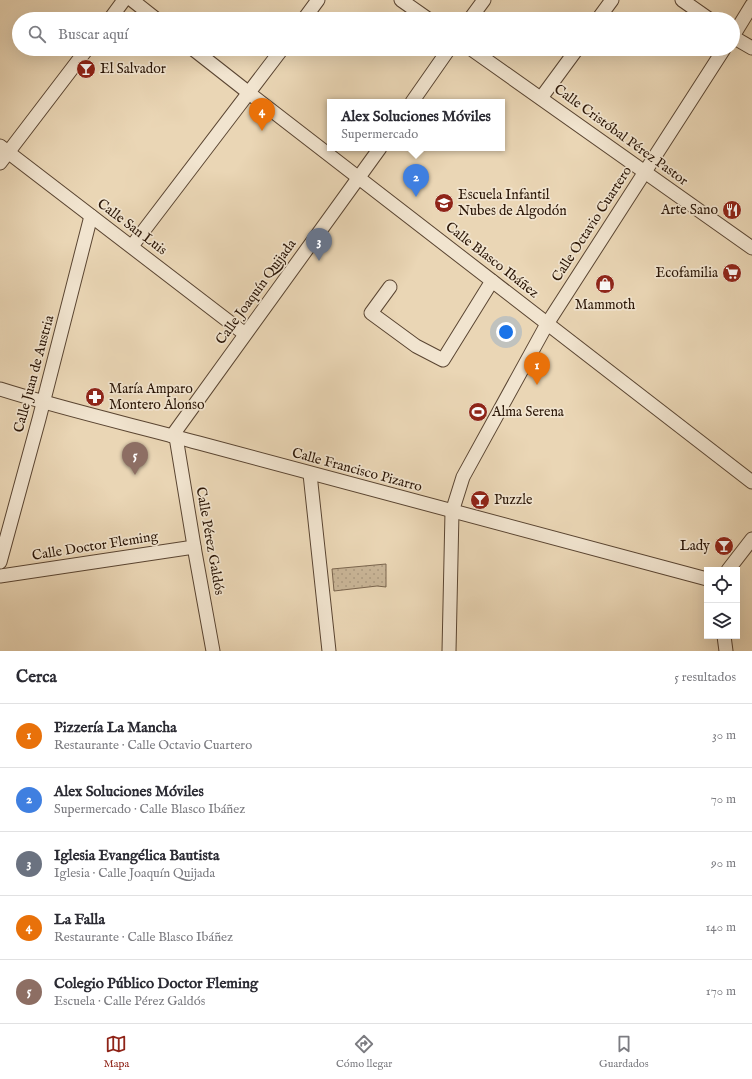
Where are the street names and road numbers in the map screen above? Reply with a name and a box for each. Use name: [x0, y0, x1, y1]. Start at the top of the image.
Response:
street label: Calle Cristóbal Pérez Pastor: [550, 80, 692, 190]
street label: Calle Octavio Cuartero: [548, 162, 636, 285]
street label: Calle San Luis: [94, 195, 171, 259]
street label: Calle Blasco Ibáñez: [442, 218, 543, 302]
street label: Calle Joaquín Quijada: [212, 235, 301, 348]
street label: Calle Juan de Austria: [10, 312, 59, 435]
street label: Calle Francisco Pizarro: [290, 444, 424, 496]
street label: Calle Pérez Galdós: [192, 486, 228, 597]
street label: Calle Doctor Fleming: [31, 527, 160, 565]

